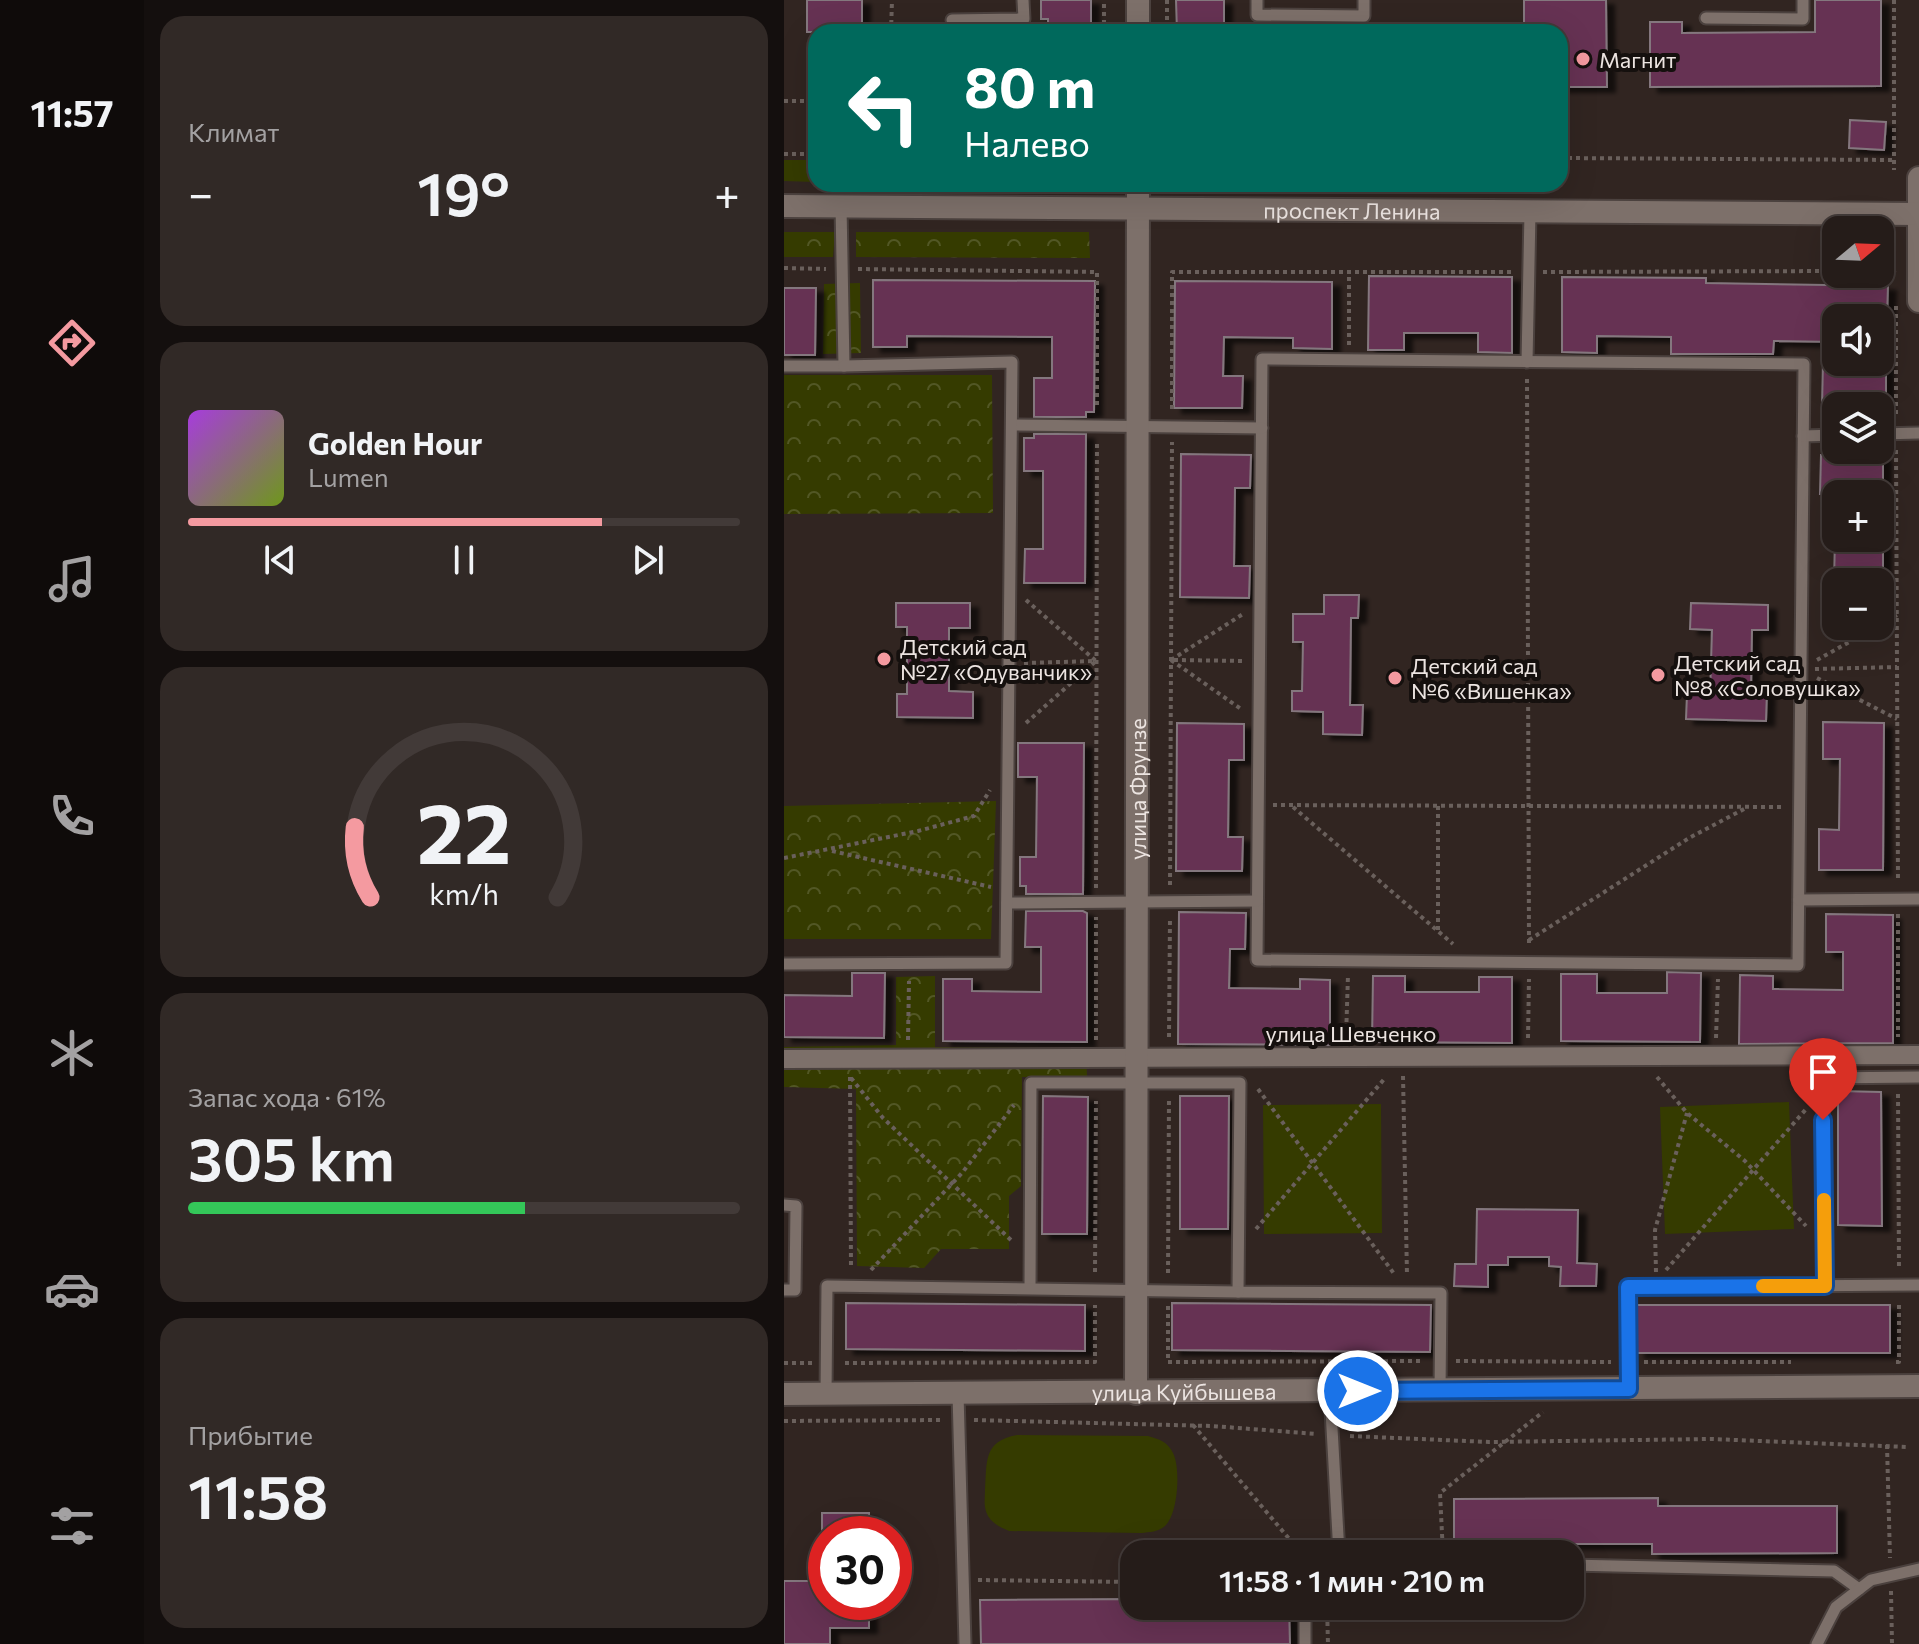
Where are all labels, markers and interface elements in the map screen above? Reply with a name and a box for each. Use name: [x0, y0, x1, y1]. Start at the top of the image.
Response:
place label: Магнит: [1599, 46, 1676, 73]
marker: Магнит: [1574, 50, 1592, 68]
text: 80 m: [964, 51, 1095, 120]
icon: left: [832, 56, 936, 160]
text: 11:57: [31, 90, 113, 134]
text: Климат: [188, 116, 280, 147]
text: Налево: [964, 120, 1090, 164]
text: 19°: [417, 155, 510, 228]
text: −: [188, 165, 213, 219]
text: +: [714, 165, 740, 219]
street label: проспект Ленина: [1263, 196, 1441, 224]
north arrow: [1822, 216, 1894, 288]
map controls: [1822, 216, 1894, 640]
button: sound: [1822, 304, 1894, 376]
icon: directions: [44, 315, 100, 371]
button: layers: [1822, 392, 1894, 464]
text: Golden Hour: [308, 424, 482, 461]
text: Lumen: [308, 461, 389, 492]
button: +: [1822, 480, 1894, 552]
icon: previous: [258, 538, 302, 582]
icon: pause: [442, 538, 486, 582]
icon: next: [626, 538, 670, 582]
icon: music: [44, 551, 100, 607]
button: −: [1822, 568, 1894, 640]
place label: Детский сад №27 «Одуванчик»: [900, 633, 1092, 685]
place label: Детский сад №8 «Соловушка»: [1674, 649, 1861, 701]
marker: Детский сад №27 «Одуванчик»: [875, 650, 893, 668]
place label: Детский сад №6 «Вишенка»: [1411, 652, 1572, 704]
marker: Детский сад №8 «Соловушка»: [1649, 666, 1667, 684]
marker: Детский сад №6 «Вишенка»: [1386, 669, 1404, 687]
street label: улица Фрунзе: [1123, 718, 1151, 860]
text: 22: [417, 779, 511, 881]
icon: phone: [44, 788, 100, 844]
text: km/h: [429, 876, 499, 911]
street label: улица Шевченко: [1266, 1020, 1436, 1047]
icon: climate: [44, 1025, 100, 1081]
pin: [1789, 1038, 1857, 1120]
icon: arrive: [1801, 1050, 1845, 1094]
text: Запас хода · 61%: [188, 1081, 386, 1112]
text: 305 km: [188, 1120, 395, 1193]
icon: car: [44, 1261, 100, 1317]
position arrow: [1316, 1349, 1400, 1433]
street label: улица Куйбышева: [1092, 1377, 1276, 1405]
text: Прибытие: [188, 1419, 313, 1450]
text: 11:58: [188, 1458, 328, 1531]
icon: filters: [44, 1498, 100, 1554]
speed limit sign: 30: [808, 1516, 912, 1620]
text: 11:58 · 1 мин · 210 m: [1219, 1561, 1485, 1598]

